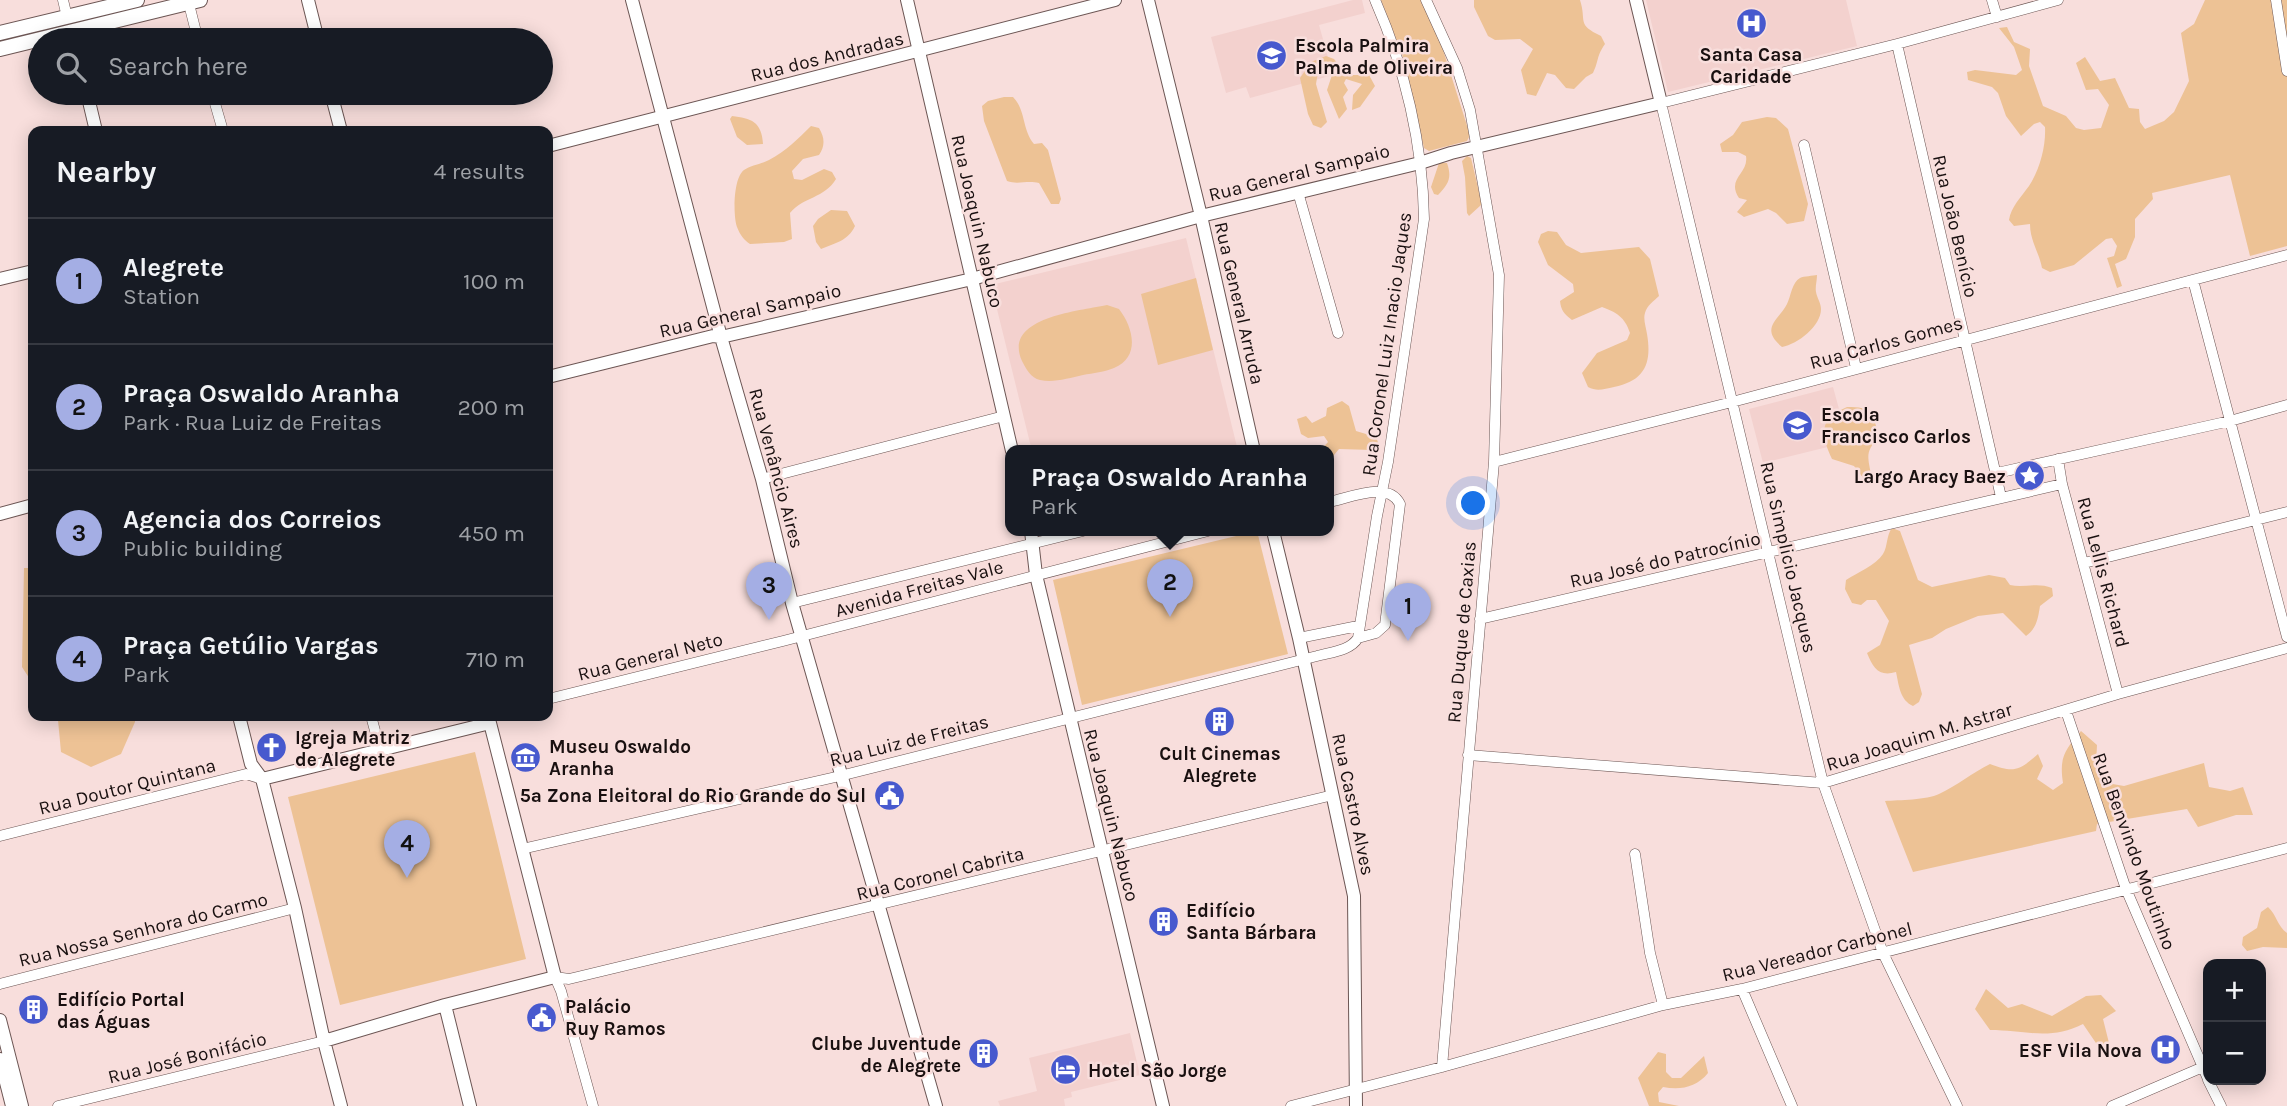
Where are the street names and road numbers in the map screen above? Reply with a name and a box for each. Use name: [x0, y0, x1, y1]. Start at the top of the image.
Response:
street label: Rua dos Andradas: [748, 27, 906, 87]
street label: Rua Joaquin Nabuco: [946, 132, 1008, 310]
street label: Rua General Sampaio: [1206, 140, 1392, 206]
street label: Rua João Benício: [1928, 153, 1982, 300]
street label: Rua Coronel Luiz Inacio Jaques: [1358, 211, 1416, 477]
street label: Rua General Arruda: [1210, 220, 1268, 387]
street label: Rua General Sampaio: [657, 279, 843, 343]
street label: Rua Carlos Gomes: [1807, 312, 1965, 374]
street label: Rua Venâncio Aires: [744, 386, 808, 551]
street label: Rua Simplicio Jacques: [1755, 459, 1821, 655]
street label: Rua Lellis Richard: [2072, 495, 2134, 650]
street label: Rua José do Patrocínio: [1568, 527, 1763, 593]
street label: Rua Duque de Caxias: [1443, 540, 1481, 724]
street label: Avenida Freitas Vale: [833, 556, 1006, 622]
street label: Rua General Neto: [575, 628, 725, 686]
street label: Rua Joaquim M. Astrar: [1824, 698, 2015, 776]
street label: Rua Luiz de Freitas: [827, 711, 991, 771]
street label: Rua Joaquin Nabuco: [1079, 727, 1143, 904]
street label: Rua Castro Alves: [1327, 731, 1379, 877]
street label: Rua Benvindo Moutinho: [2088, 750, 2180, 953]
street label: Rua Doutor Quintana: [36, 754, 218, 820]
street label: Rua Coronel Cabrita: [854, 842, 1026, 905]
street label: Rua Nossa Senhora do Carmo: [16, 888, 270, 972]
street label: Rua Vereador Carbonel: [1720, 918, 1915, 986]
street label: Rua José Bonifácio: [106, 1028, 269, 1088]

